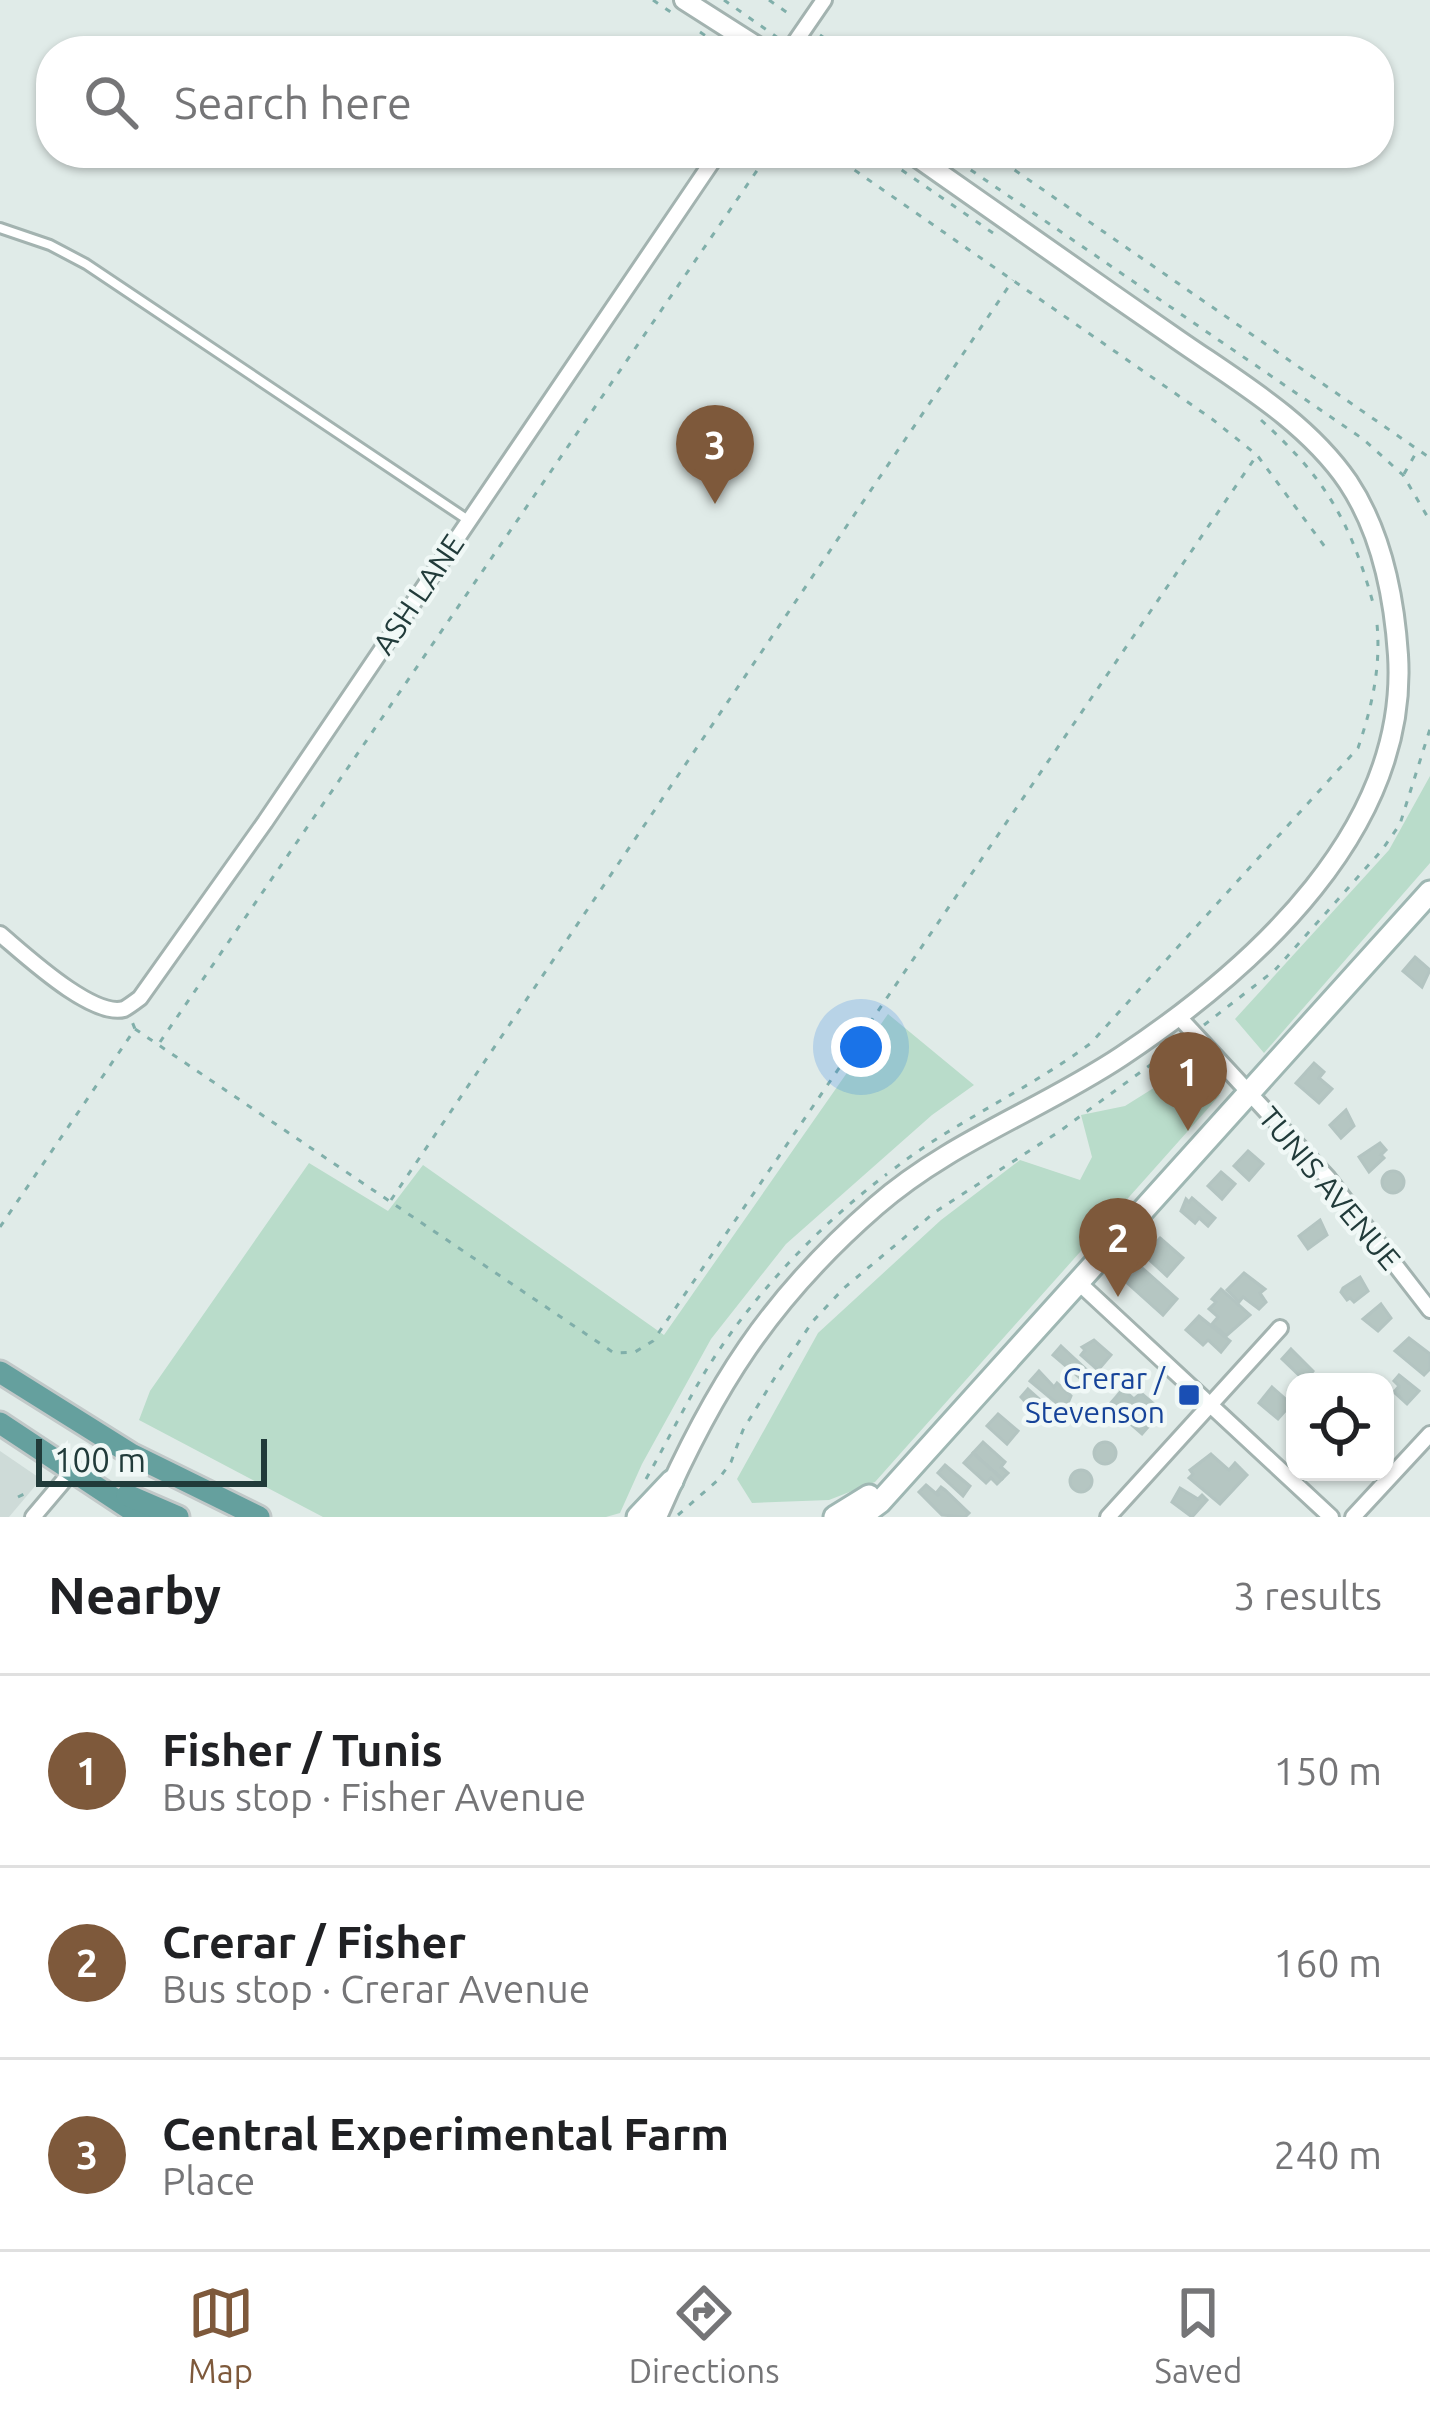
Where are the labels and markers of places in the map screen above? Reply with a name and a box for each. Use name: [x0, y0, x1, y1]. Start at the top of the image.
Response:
pin: 3: [676, 405, 754, 504]
pin: 1: [1149, 1032, 1227, 1131]
pin: 2: [1079, 1198, 1157, 1297]
place label: Crerar / Stevenson: [1025, 1361, 1166, 1429]
marker: Crerar / Stevenson: [1176, 1382, 1202, 1408]

